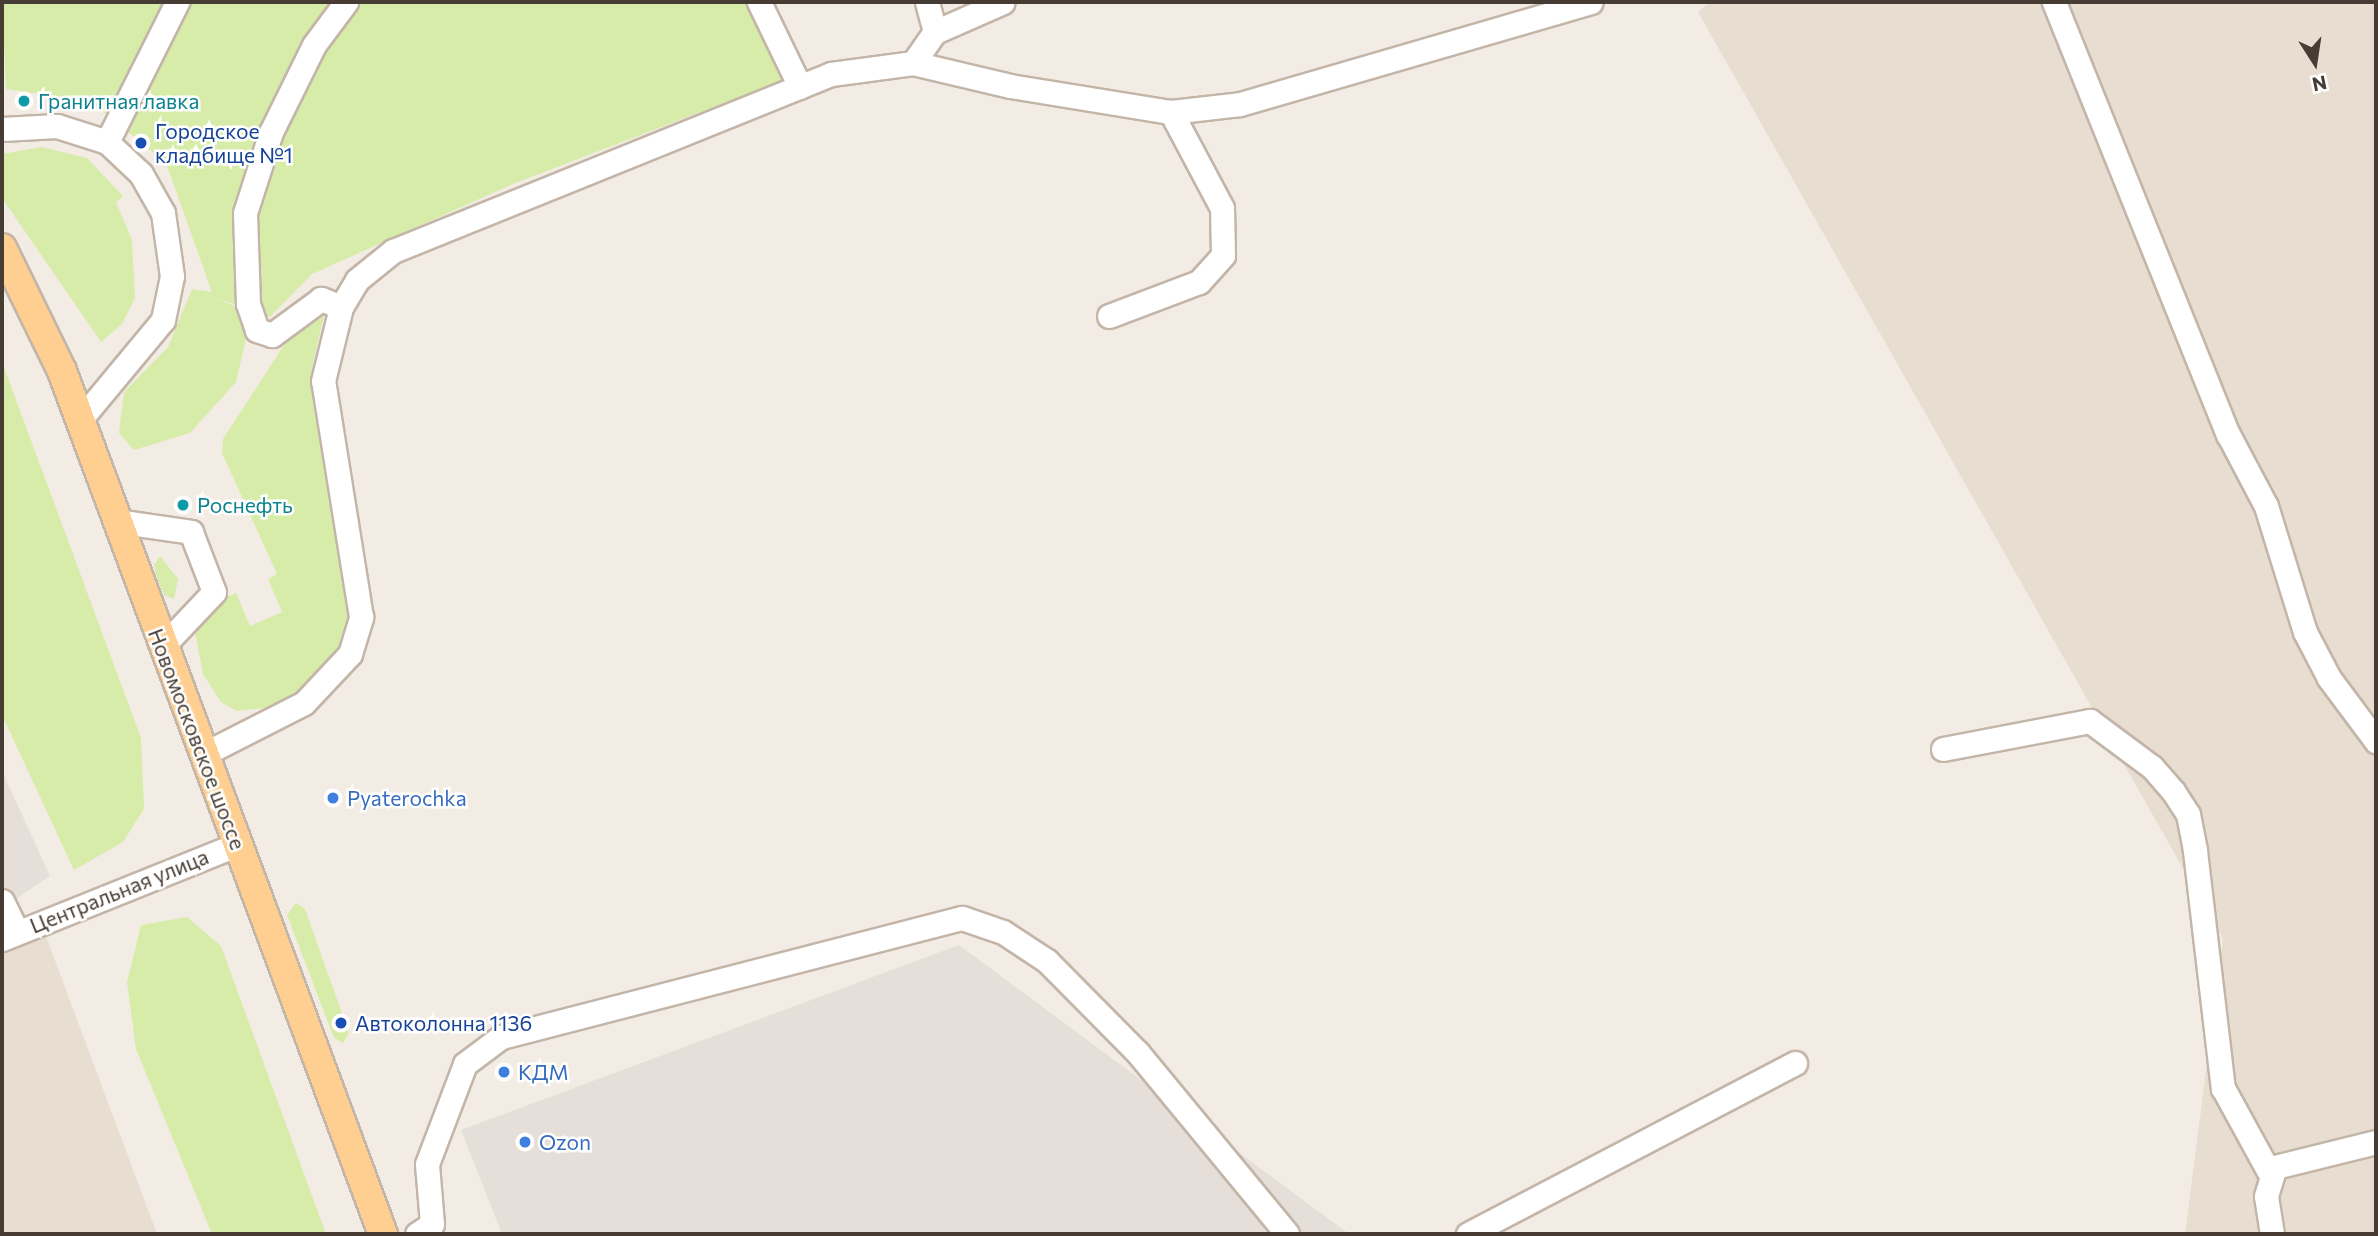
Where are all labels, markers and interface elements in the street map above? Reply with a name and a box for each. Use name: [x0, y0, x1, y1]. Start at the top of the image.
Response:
north arrow: [2280, 28, 2350, 98]
text: N: [2310, 71, 2329, 97]
place label: Гранитная лавка: [38, 88, 199, 114]
marker: Гранитная лавка: [16, 93, 32, 109]
place label: Городское кладбище №1: [155, 118, 293, 168]
marker: Городское кладбище №1: [133, 135, 149, 151]
place label: Роснефть: [197, 492, 293, 518]
marker: Роснефть: [175, 497, 191, 513]
street label: Новомосковское шоссе: [143, 625, 251, 853]
place label: Pyaterochka: [347, 785, 467, 811]
marker: Pyaterochka: [325, 790, 341, 806]
street label: Центральная улица: [26, 844, 212, 938]
place label: Автоколонна 1136: [355, 1010, 532, 1036]
marker: Автоколонна 1136: [333, 1015, 349, 1031]
place label: КДМ: [518, 1059, 569, 1085]
marker: КДМ: [496, 1064, 512, 1080]
place label: Ozon: [539, 1129, 591, 1155]
marker: Ozon: [517, 1134, 533, 1150]

